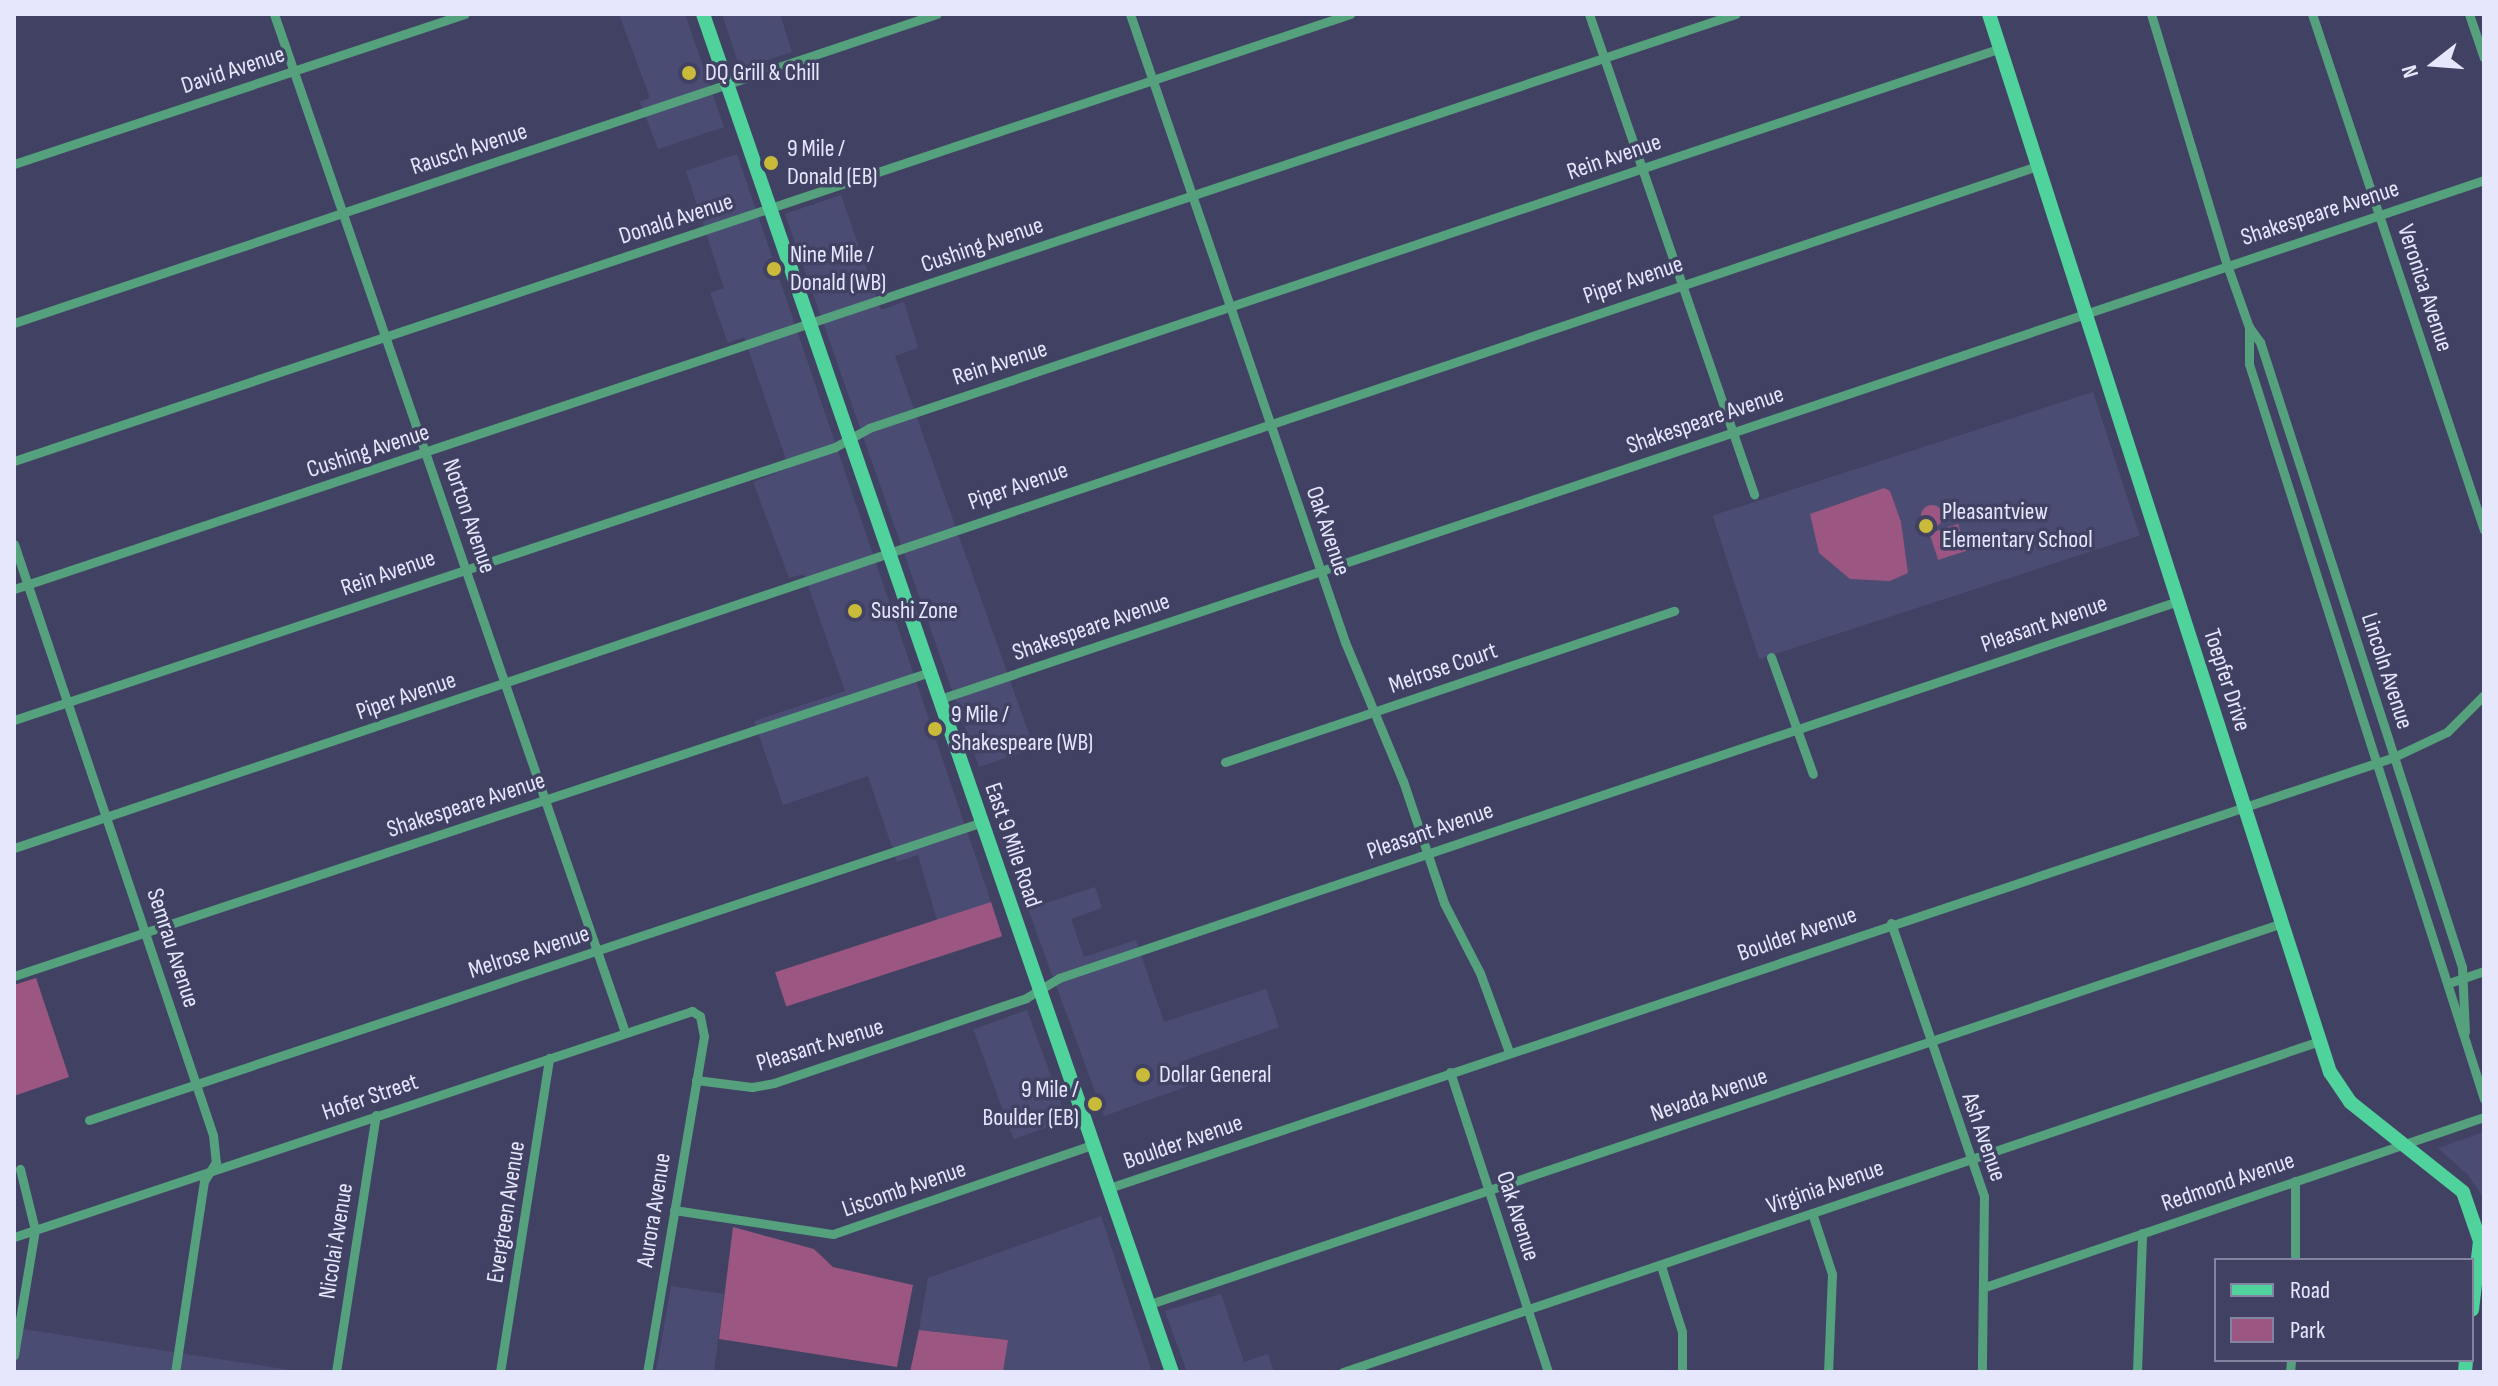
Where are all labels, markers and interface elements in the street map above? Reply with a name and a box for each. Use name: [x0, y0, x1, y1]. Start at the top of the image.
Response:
north arrow: [2394, 24, 2474, 104]
street label: David Avenue: [178, 40, 288, 100]
place label: DQ Grill & Chill: [705, 59, 820, 87]
text: N: [2396, 62, 2425, 81]
marker: DQ Grill & Chill: [680, 64, 698, 82]
street label: Rausch Avenue: [407, 117, 531, 181]
street label: Rein Avenue: [1563, 127, 1665, 187]
place label: 9 Mile / Donald (EB): [787, 135, 878, 191]
marker: 9 Mile / Donald (EB): [762, 154, 780, 172]
street label: Shakespeare Avenue: [2237, 174, 2403, 252]
street label: Donald Avenue: [615, 187, 737, 251]
street label: Cushing Avenue: [917, 211, 1047, 279]
street label: Veronica Avenue: [2391, 221, 2459, 355]
place label: Nine Mile / Donald (WB): [790, 241, 886, 297]
street label: Piper Avenue: [1579, 250, 1687, 310]
marker: Nine Mile / Donald (WB): [765, 260, 783, 278]
street label: Rein Avenue: [949, 334, 1051, 392]
street label: Shakespeare Avenue: [1623, 380, 1787, 460]
street label: Cushing Avenue: [303, 418, 433, 484]
street label: Norton Avenue: [436, 455, 502, 577]
street label: Piper Avenue: [964, 456, 1072, 516]
street label: Oak Avenue: [1299, 483, 1357, 579]
place label: Pleasantview Elementary School: [1942, 498, 2093, 554]
marker: Pleasantview Elementary School: [1917, 517, 1935, 535]
street label: Rein Avenue: [337, 543, 439, 603]
street label: Shakespeare Avenue: [1009, 587, 1173, 667]
street label: Pleasant Avenue: [1977, 589, 2111, 659]
place label: Sushi Zone: [871, 597, 958, 625]
marker: Sushi Zone: [846, 602, 864, 620]
street label: Lincoln Avenue: [2355, 609, 2419, 733]
street label: Toepfer Drive: [2197, 625, 2257, 735]
street label: Melrose Court: [1385, 636, 1501, 700]
street label: Piper Avenue: [352, 666, 460, 726]
place label: 9 Mile / Shakespeare (WB): [951, 701, 1093, 757]
marker: 9 Mile / Shakespeare (WB): [926, 720, 944, 738]
street label: Shakespeare Avenue: [383, 766, 549, 844]
street label: East 9 Mile Road: [978, 779, 1048, 911]
street label: Pleasant Avenue: [1363, 796, 1497, 866]
street label: Semrau Avenue: [140, 885, 206, 1011]
street label: Boulder Avenue: [1734, 900, 1860, 968]
street label: Melrose Avenue: [465, 919, 593, 985]
street label: Pleasant Avenue: [753, 1012, 887, 1078]
place label: Dollar General: [1159, 1061, 1271, 1089]
street label: Nevada Avenue: [1647, 1062, 1771, 1128]
marker: Dollar General: [1134, 1066, 1152, 1084]
street label: Hofer Street: [318, 1067, 422, 1127]
place label: 9 Mile / Boulder (EB): [983, 1076, 1079, 1132]
street label: Ash Avenue: [1955, 1089, 2013, 1185]
marker: 9 Mile / Boulder (EB): [1086, 1095, 1104, 1113]
street label: Boulder Avenue: [1120, 1108, 1246, 1176]
street label: Evergreen Avenue: [481, 1139, 531, 1285]
street label: Redmond Avenue: [2158, 1146, 2298, 1218]
street label: Aurora Avenue: [631, 1151, 677, 1269]
street label: Liscomb Avenue: [838, 1154, 970, 1224]
street label: Virginia Avenue: [1763, 1154, 1887, 1220]
street label: Oak Avenue: [1490, 1168, 1546, 1264]
street label: Nicolai Avenue: [313, 1181, 359, 1301]
legend: [2214, 1258, 2474, 1362]
text: Road: [2290, 1276, 2330, 1305]
text: Park: [2290, 1316, 2325, 1345]

